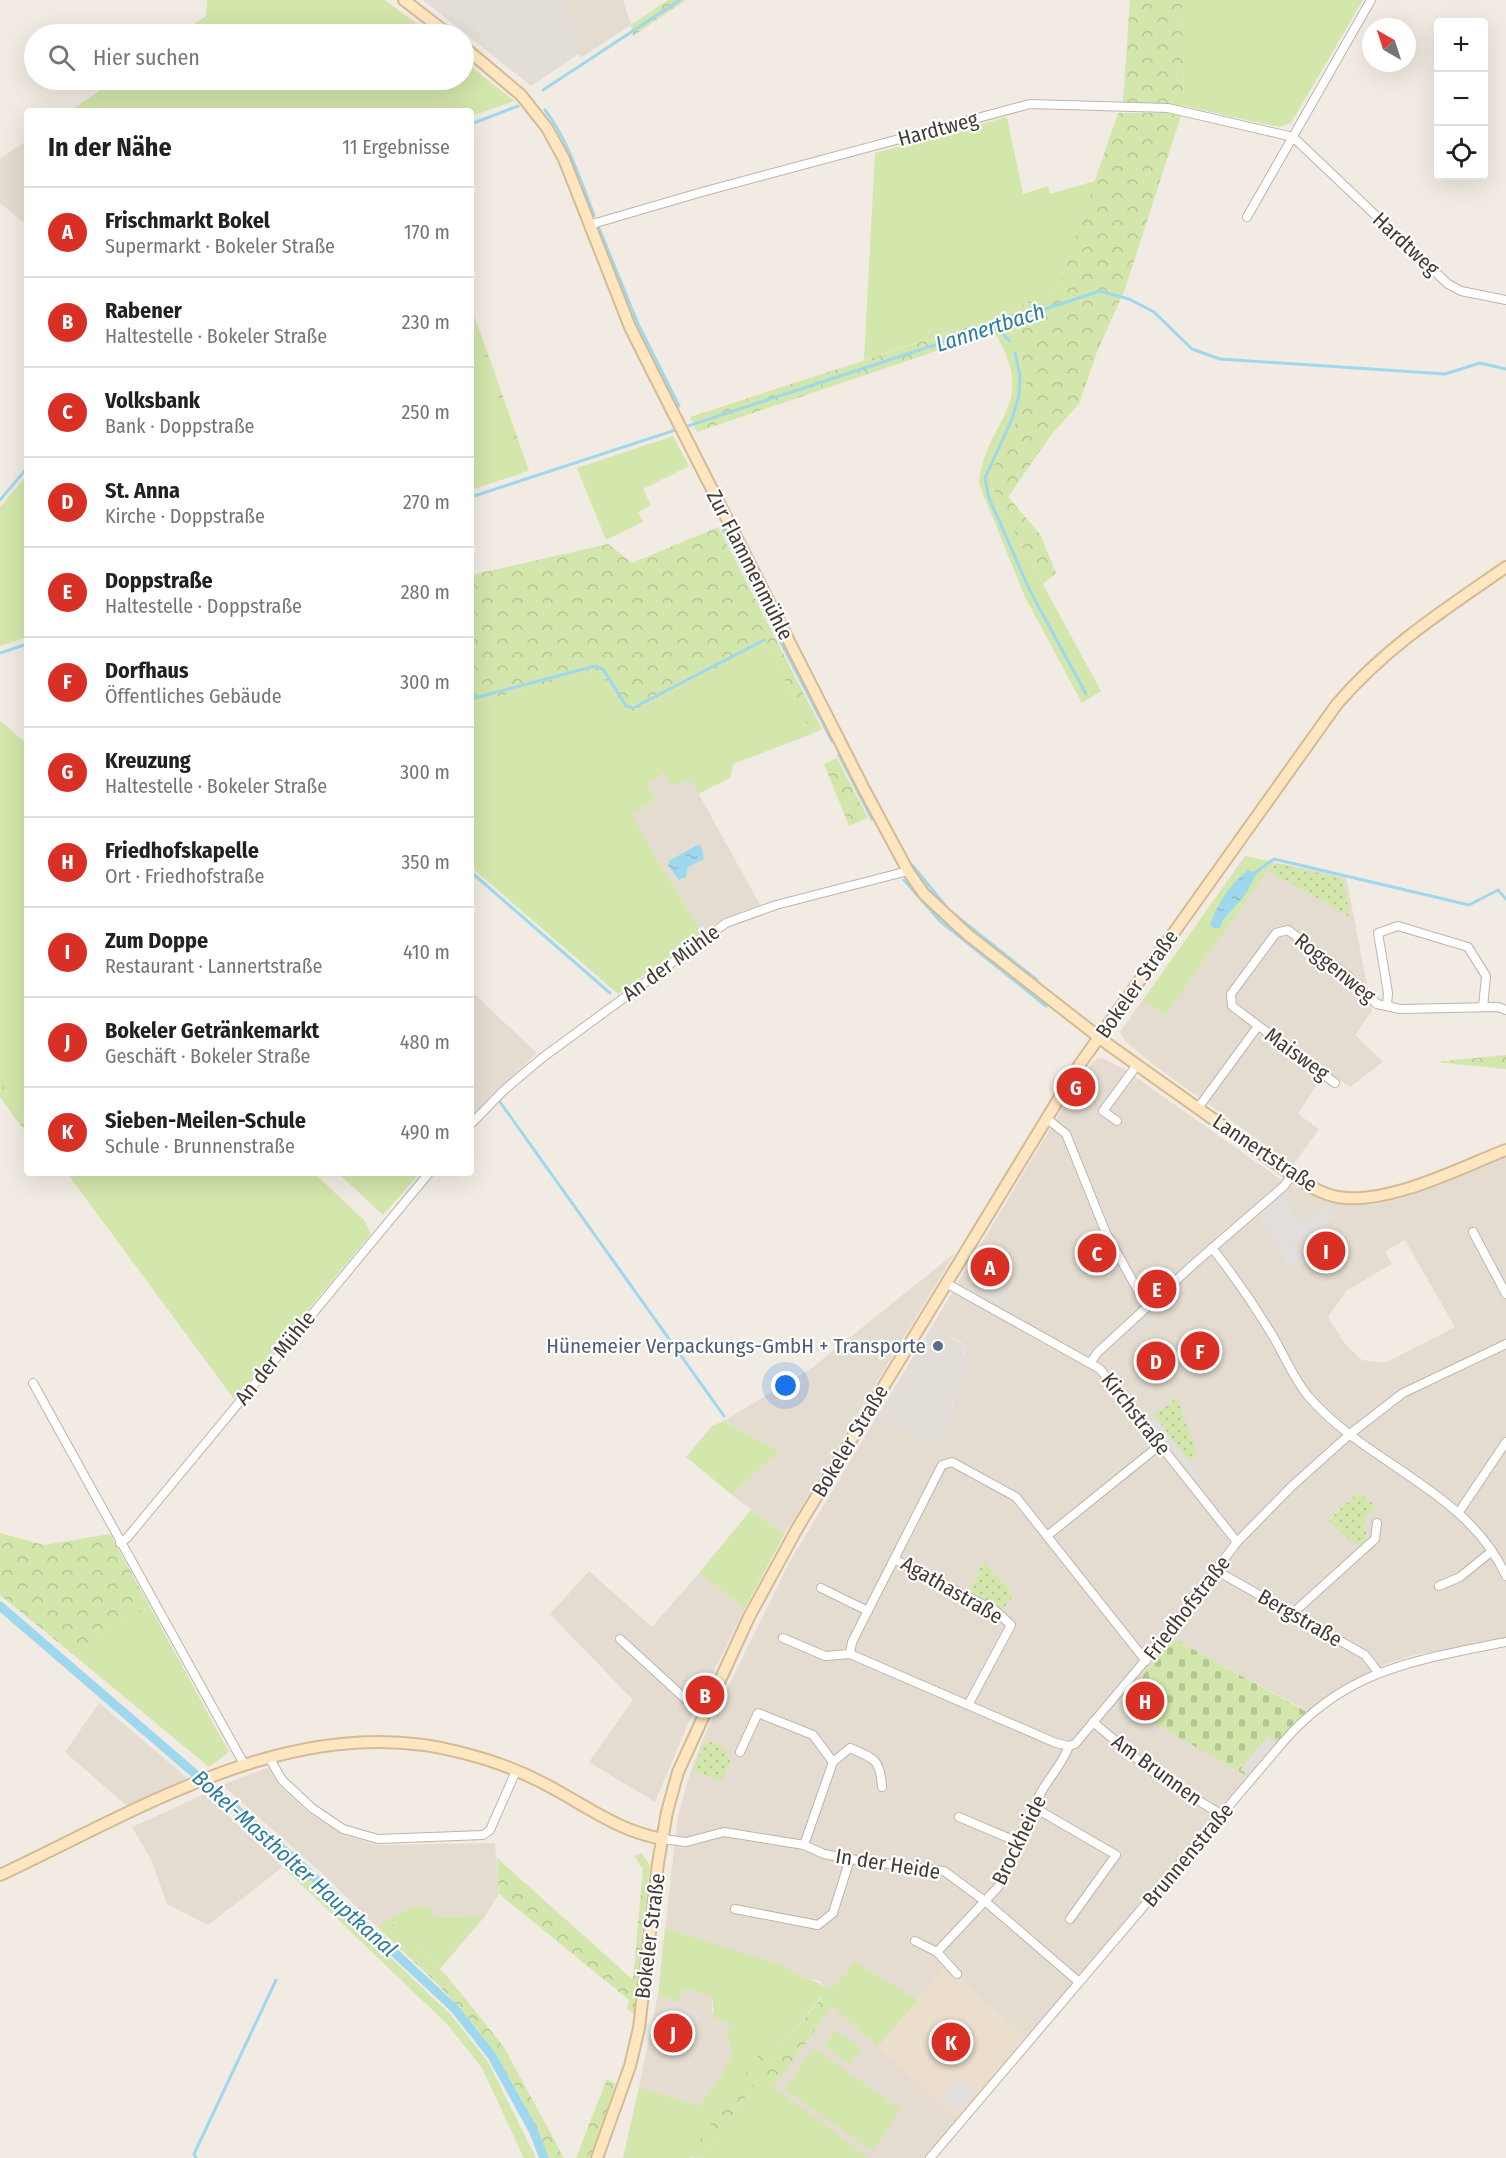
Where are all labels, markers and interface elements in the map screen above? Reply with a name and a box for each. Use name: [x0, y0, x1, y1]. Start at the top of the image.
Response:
north arrow: [1362, 18, 1416, 72]
map controls: [1434, 18, 1488, 180]
button: +: [1434, 18, 1488, 72]
search box: [24, 24, 474, 90]
icon: search: [45, 41, 78, 74]
text: Hier suchen: [93, 44, 200, 71]
button: −: [1434, 72, 1488, 126]
street label: Hardtweg: [895, 106, 981, 152]
button: locate: [1434, 126, 1488, 180]
text: In der Nähe: [48, 132, 172, 163]
text: 11 Ergebnisse: [342, 135, 450, 159]
text: Frischmarkt Bokel: [105, 207, 270, 234]
street label: Hardtweg: [1367, 207, 1445, 282]
text: A: [62, 220, 73, 244]
text: 170 m: [404, 220, 450, 244]
text: Supermarkt · Bokeler Straße: [105, 234, 335, 258]
text: Rabener: [105, 297, 182, 324]
water label: Lannertbach: [932, 297, 1048, 358]
text: B: [62, 310, 73, 334]
text: 230 m: [402, 310, 450, 334]
text: Haltestelle · Bokeler Straße: [105, 324, 327, 348]
text: Volksbank: [105, 387, 200, 414]
text: C: [62, 400, 73, 424]
text: 250 m: [402, 400, 450, 424]
text: Bank · Doppstraße: [105, 414, 254, 438]
text: St. Anna: [105, 477, 180, 504]
street label: Zur Flammenmühle: [701, 485, 799, 645]
text: D: [62, 490, 73, 514]
text: 270 m: [403, 490, 450, 514]
text: Kirche · Doppstraße: [105, 504, 265, 528]
text: Doppstraße: [105, 567, 213, 594]
text: E: [63, 580, 72, 604]
text: 280 m: [401, 580, 450, 604]
text: Haltestelle · Doppstraße: [105, 594, 302, 618]
text: Dorfhaus: [105, 657, 189, 684]
text: F: [63, 670, 72, 694]
text: 300 m: [400, 670, 450, 694]
text: Öffentliches Gebäude: [105, 684, 282, 708]
text: Kreuzung: [105, 747, 191, 774]
text: G: [62, 760, 73, 784]
text: 300 m: [400, 760, 450, 784]
text: Haltestelle · Bokeler Straße: [105, 774, 327, 798]
text: Friedhofskapelle: [105, 837, 259, 864]
text: H: [61, 850, 74, 874]
text: 350 m: [401, 850, 450, 874]
text: Ort · Friedhofstraße: [105, 864, 264, 888]
street label: An der Mühle: [617, 919, 725, 1007]
street label: Bokeler Straße: [1090, 925, 1184, 1043]
text: Zum Doppe: [105, 927, 208, 954]
street label: Roggenweg: [1289, 927, 1381, 1009]
text: I: [65, 940, 70, 964]
text: 410 m: [403, 940, 450, 964]
text: Restaurant · Lannertstraße: [105, 954, 322, 978]
text: Bokeler Getränkemarkt: [105, 1017, 319, 1044]
street label: Maisweg: [1260, 1022, 1334, 1086]
text: J: [65, 1030, 70, 1054]
text: 480 m: [400, 1030, 450, 1054]
text: Geschäft · Bokeler Straße: [105, 1044, 311, 1068]
pin: G: [1056, 1064, 1096, 1110]
text: Sieben-Meilen-Schule: [105, 1107, 306, 1134]
street label: Lannertstraße: [1208, 1109, 1322, 1197]
text: K: [62, 1120, 73, 1144]
text: 490 m: [400, 1120, 450, 1144]
text: Schule · Brunnenstraße: [105, 1134, 295, 1158]
pin: I: [1306, 1228, 1346, 1274]
pin: C: [1078, 1230, 1116, 1276]
pin: A: [970, 1244, 1010, 1290]
pin: E: [1138, 1266, 1176, 1312]
street label: An der Mühle: [229, 1306, 321, 1410]
pin: F: [1180, 1328, 1220, 1374]
place label: Hünemeier Verpackungs-GmbH + Transporte: [546, 1333, 926, 1359]
pin: D: [1136, 1338, 1176, 1384]
marker: Hünemeier Verpackungs-GmbH + Transporte: [931, 1339, 945, 1353]
street label: Kirchstraße: [1096, 1368, 1176, 1460]
your location: [771, 1371, 800, 1400]
street label: Bokeler Straße: [806, 1380, 894, 1502]
street label: Agathastraße: [896, 1550, 1008, 1630]
street label: Friedhofstraße: [1138, 1551, 1236, 1665]
street label: Bergstraße: [1253, 1583, 1347, 1653]
pin: B: [686, 1672, 724, 1718]
pin: H: [1126, 1678, 1164, 1724]
street label: Am Brunnen: [1107, 1728, 1207, 1812]
water label: Bokel-Mastholter Hauptkanal: [187, 1764, 403, 1963]
street label: Brockheide: [986, 1791, 1052, 1889]
street label: Brunnenstraße: [1137, 1798, 1239, 1912]
street label: In der Heide: [834, 1843, 942, 1885]
street label: Bokeler Straße: [629, 1872, 671, 2000]
pin: J: [654, 2010, 692, 2056]
pin: K: [932, 2020, 970, 2064]

